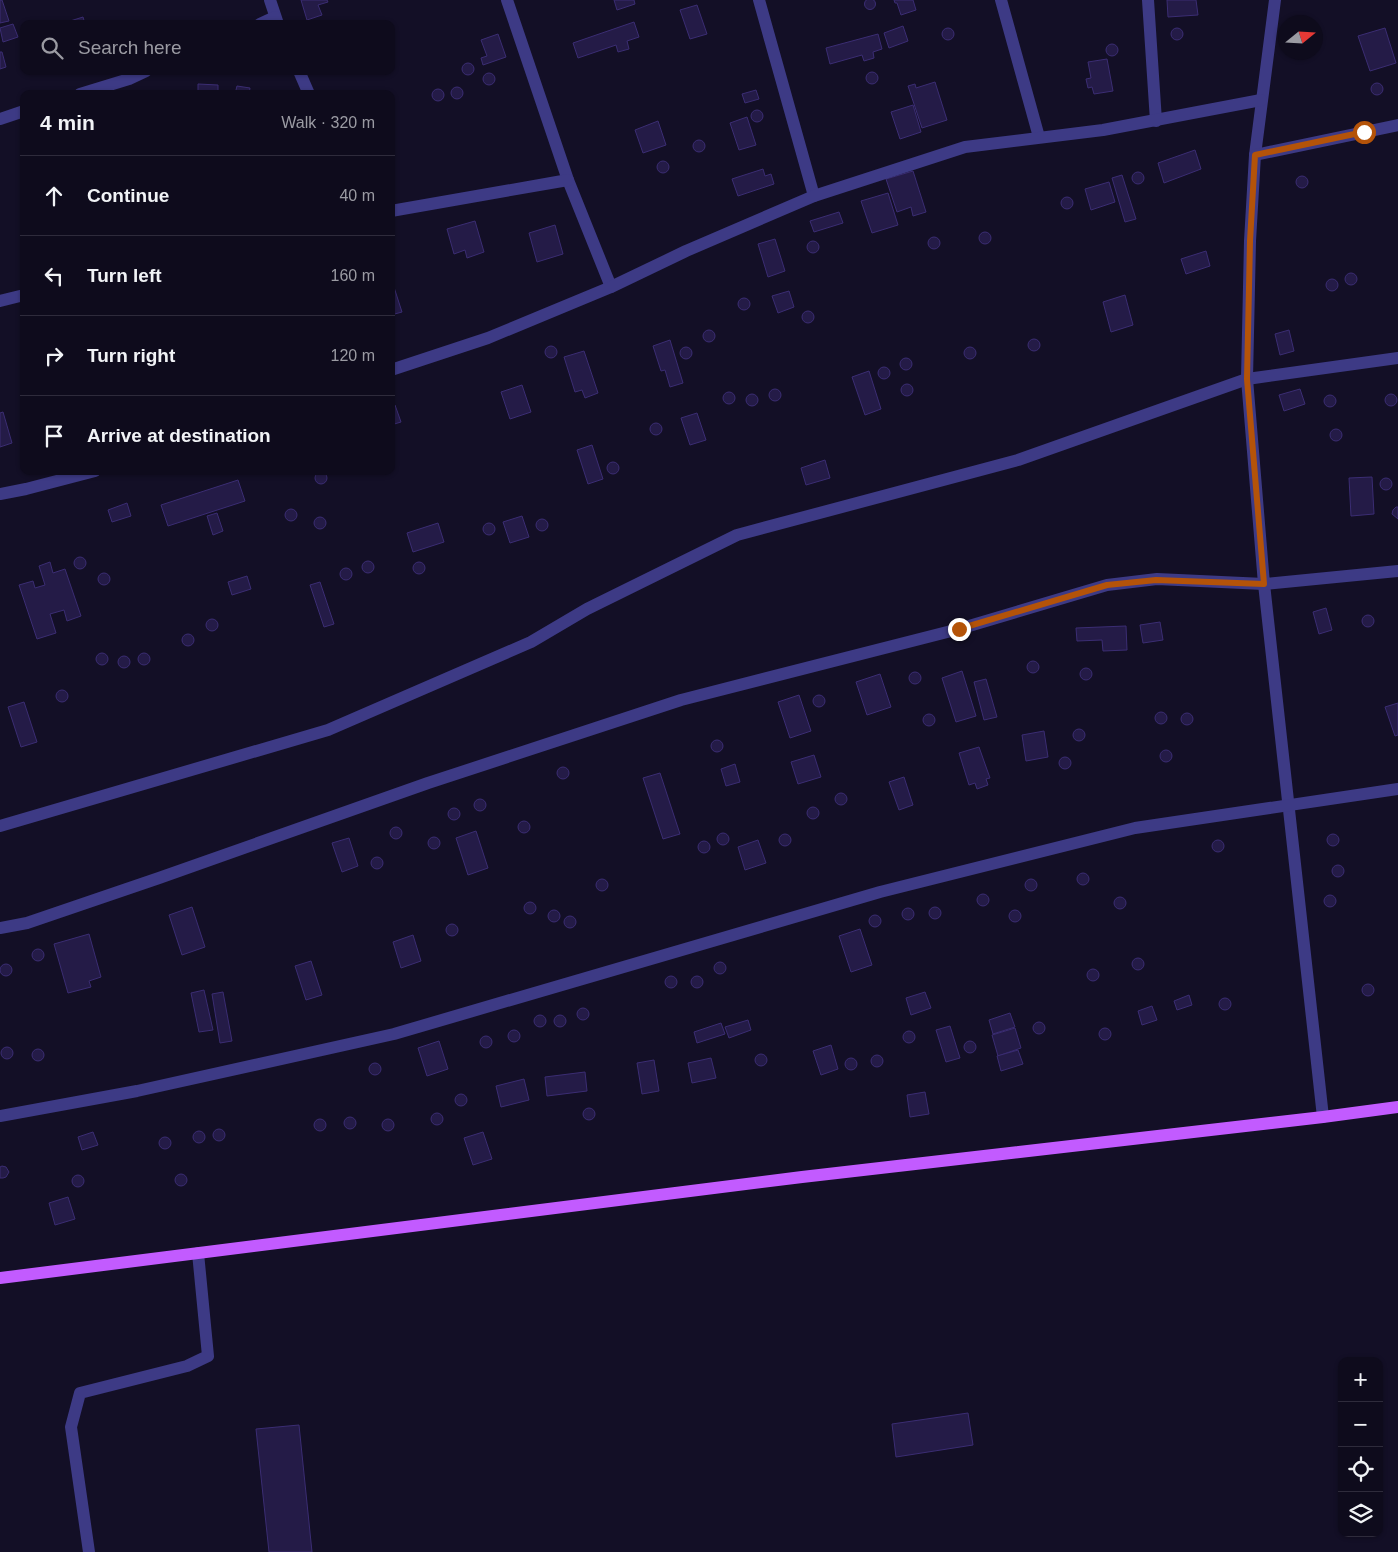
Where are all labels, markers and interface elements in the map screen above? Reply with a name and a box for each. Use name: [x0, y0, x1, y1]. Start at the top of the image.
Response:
north arrow: [1278, 15, 1323, 60]
search box: [20, 20, 395, 75]
icon: search: [38, 34, 66, 62]
text: Search here: [78, 37, 182, 58]
text: 4 min: [40, 111, 95, 134]
text: Walk · 320 m: [281, 114, 375, 131]
route start: [1353, 121, 1376, 144]
icon: ahead: [40, 182, 68, 210]
text: Continue: [87, 185, 169, 206]
text: 40 m: [339, 187, 375, 204]
icon: left: [40, 262, 68, 290]
text: Turn left: [87, 265, 162, 286]
text: 160 m: [331, 267, 375, 284]
icon: right: [40, 342, 68, 370]
text: Turn right: [87, 345, 175, 366]
text: 120 m: [331, 347, 375, 364]
icon: arrive: [40, 422, 68, 450]
text: Arrive at destination: [87, 425, 271, 446]
route end: [948, 618, 971, 641]
map controls: [1338, 1357, 1383, 1537]
button: +: [1338, 1357, 1383, 1402]
button: −: [1338, 1402, 1383, 1447]
button: locate: [1338, 1447, 1383, 1492]
button: layers: [1338, 1492, 1383, 1537]

